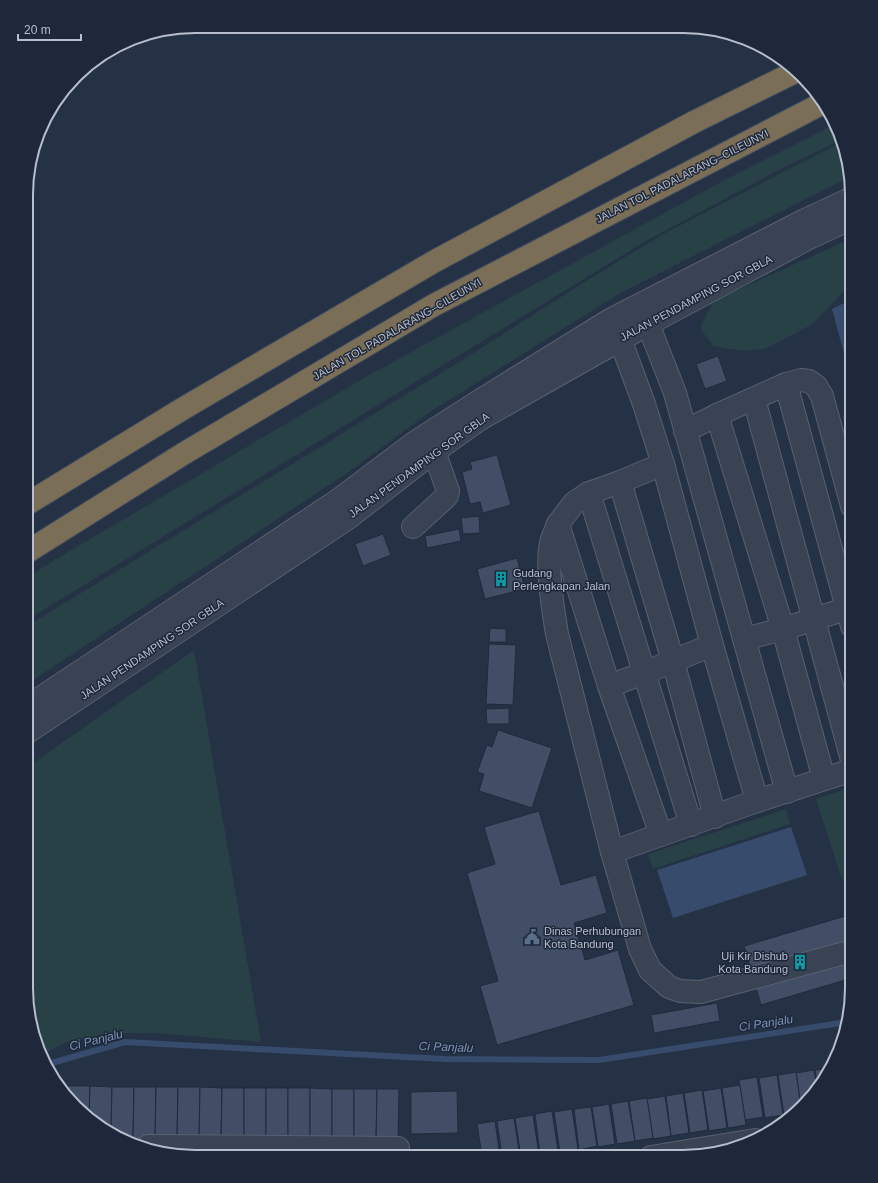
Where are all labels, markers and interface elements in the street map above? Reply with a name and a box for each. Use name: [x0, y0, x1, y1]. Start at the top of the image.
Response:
scale bar: [18, 16, 81, 42]
text: 20 m: [24, 23, 51, 37]
street label: JALAN TOL PADALARANG–CILEUNYI: [594, 127, 770, 225]
street label: JALAN PENDAMPING SOR GBLA: [618, 252, 775, 343]
street label: JALAN TOL PADALARANG–CILEUNYI: [311, 276, 483, 382]
street label: JALAN PENDAMPING SOR GBLA: [346, 410, 492, 520]
place label: Gudang Perlengkapan Jalan: [513, 567, 610, 592]
building icon: Gudang Perlengkapan Jalan: [492, 570, 510, 588]
street label: JALAN PENDAMPING SOR GBLA: [78, 596, 227, 702]
place label: Dinas Perhubungan Kota Bandung: [544, 925, 641, 950]
public building icon: Dinas Perhubungan Kota Bandung: [523, 928, 541, 946]
place label: Uji Kir Dishub Kota Bandung: [718, 950, 788, 975]
building icon: Uji Kir Dishub Kota Bandung: [791, 953, 809, 971]
water label: Ci Panjalu: [738, 1012, 794, 1034]
water label: Ci Panjalu: [68, 1027, 125, 1053]
water label: Ci Panjalu: [418, 1039, 474, 1055]

